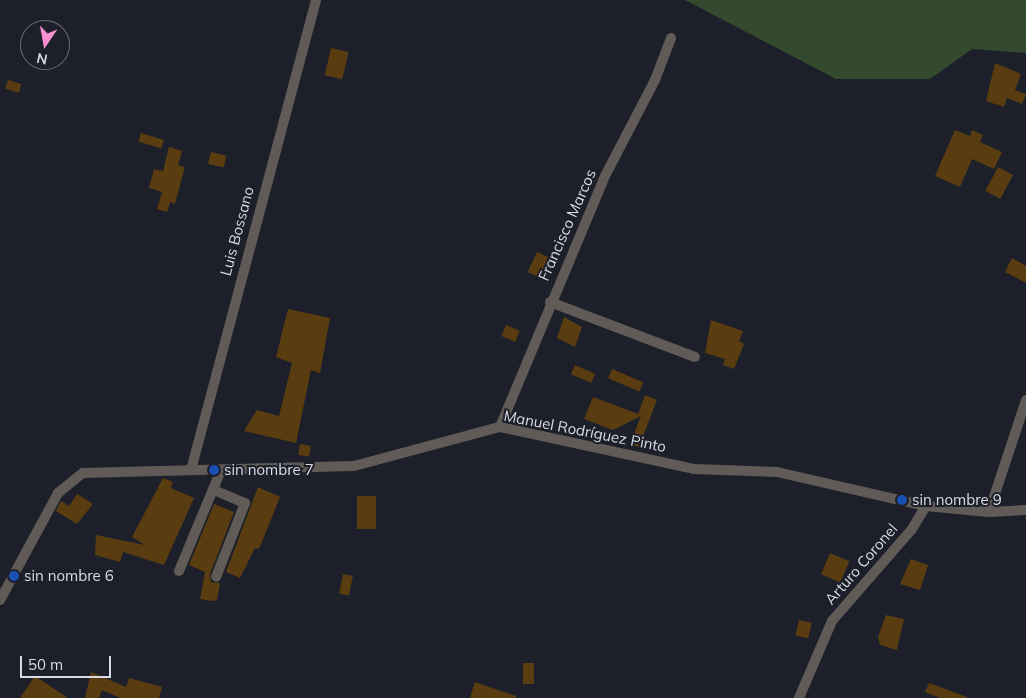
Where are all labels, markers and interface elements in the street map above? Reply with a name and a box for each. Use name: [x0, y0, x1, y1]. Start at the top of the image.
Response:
north arrow: [20, 20, 70, 70]
text: N: [35, 49, 49, 69]
street label: Francisco Marcos: [534, 166, 600, 284]
street label: Luis Bossano: [216, 184, 258, 278]
street label: Manuel Rodríguez Pinto: [502, 406, 668, 456]
place label: sin nombre 7: [224, 461, 314, 479]
marker: sin nombre 7: [208, 464, 220, 476]
place label: sin nombre 9: [912, 491, 1002, 509]
marker: sin nombre 9: [896, 494, 908, 506]
street label: Arturo Coronel: [821, 520, 901, 608]
place label: sin nombre 6: [24, 567, 114, 585]
marker: sin nombre 6: [8, 570, 20, 582]
scale bar: [22, 646, 114, 678]
text: 50 m: [28, 655, 63, 674]

